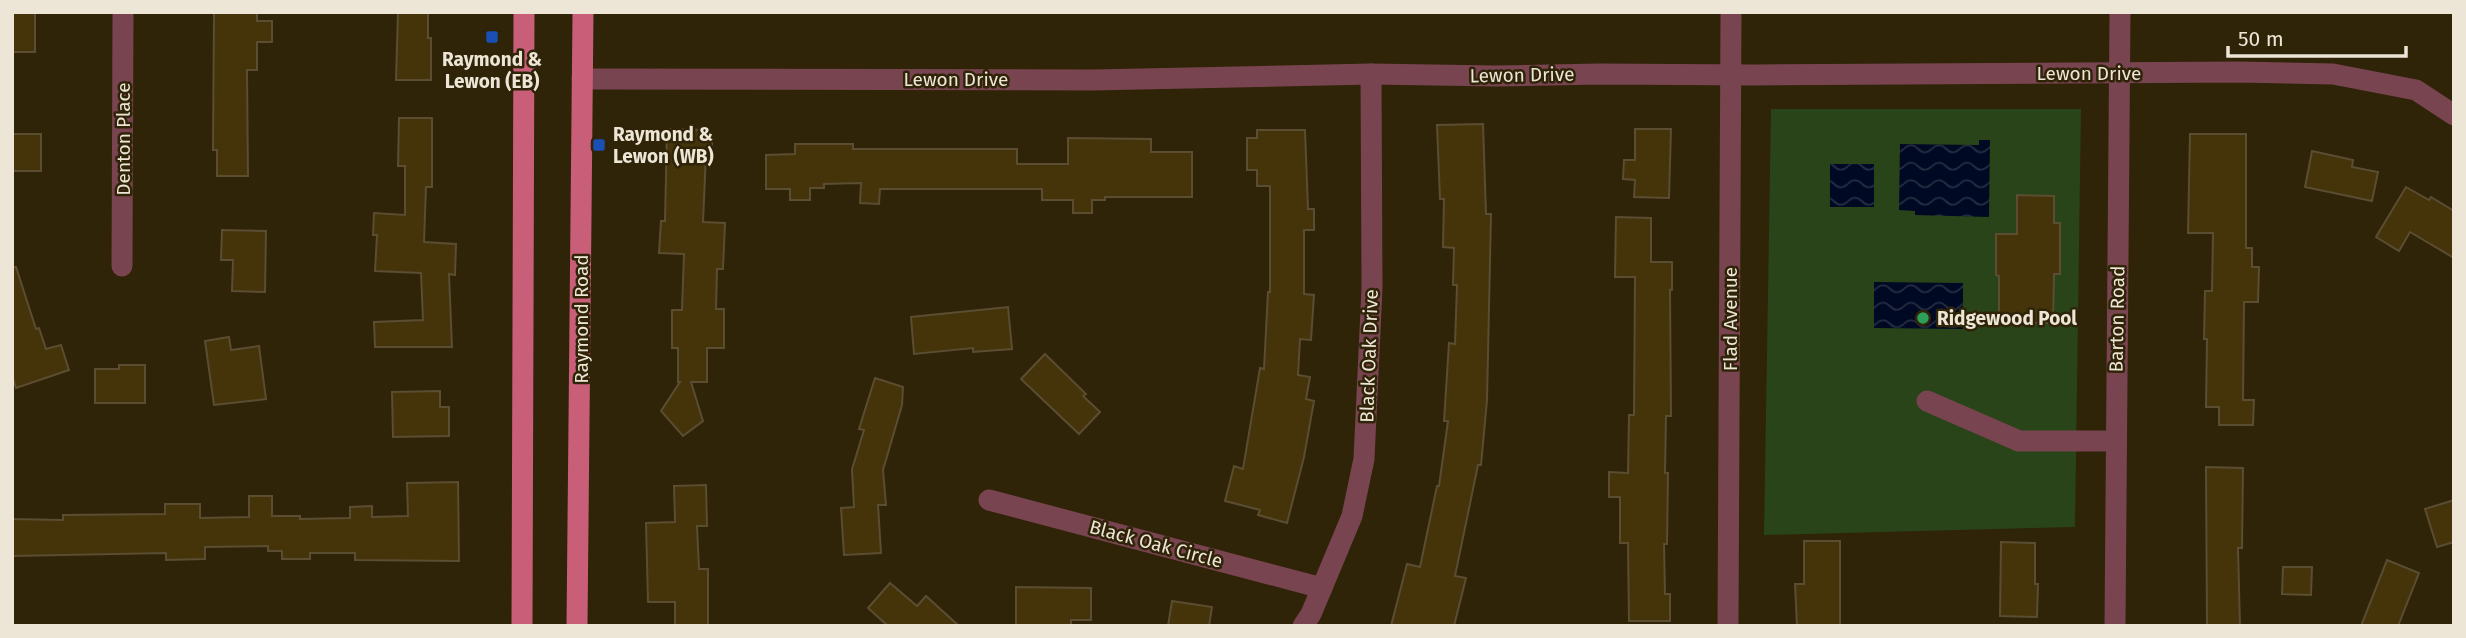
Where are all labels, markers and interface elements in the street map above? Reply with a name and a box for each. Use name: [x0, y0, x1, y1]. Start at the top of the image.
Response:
scale bar: [2228, 14, 2406, 58]
text: 50 m: [2238, 26, 2284, 52]
marker: Raymond & Lewon (EB): [484, 29, 500, 45]
place label: Raymond & Lewon (EB): [442, 48, 543, 93]
street label: Lewon Drive: [2037, 62, 2141, 85]
street label: Lewon Drive: [1469, 63, 1575, 87]
street label: Lewon Drive: [904, 68, 1008, 91]
street label: Denton Place: [112, 82, 135, 196]
place label: Raymond & Lewon (WB): [613, 123, 714, 168]
marker: Raymond & Lewon (WB): [591, 137, 607, 153]
street label: Raymond Road: [570, 254, 593, 384]
street label: Barton Road: [2105, 265, 2129, 373]
street label: Flad Avenue: [1719, 267, 1742, 371]
street label: Black Oak Drive: [1355, 289, 1383, 423]
place label: Ridgewood Pool: [1937, 307, 2077, 330]
marker: Ridgewood Pool: [1915, 310, 1931, 326]
street label: Black Oak Circle: [1087, 515, 1225, 573]

